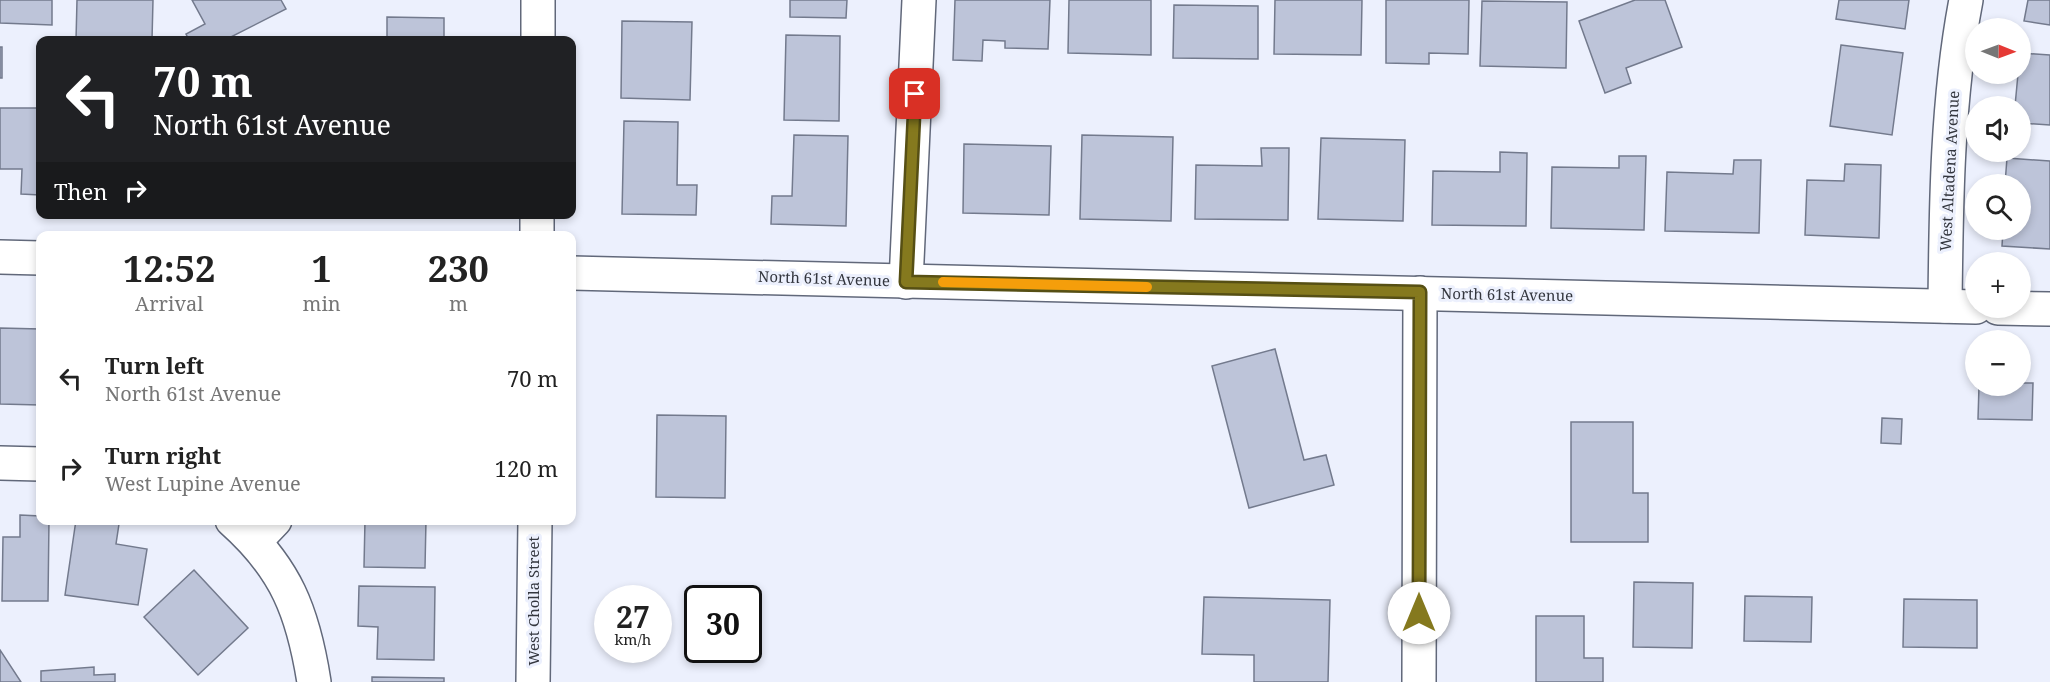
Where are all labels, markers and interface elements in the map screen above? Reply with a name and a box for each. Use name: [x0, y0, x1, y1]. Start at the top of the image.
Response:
north arrow: [1965, 18, 2031, 84]
map controls: [1965, 18, 2031, 396]
text: 70 m: [153, 52, 253, 109]
icon: left: [54, 60, 132, 138]
pin: [889, 68, 940, 119]
icon: arrive: [898, 77, 931, 110]
street label: West Altadena Avenue: [1935, 90, 1963, 252]
button: sound: [1965, 96, 2031, 162]
text: North 61st Avenue: [153, 106, 391, 143]
icon: right: [119, 174, 152, 207]
button: search: [1965, 174, 2031, 240]
text: Then: [54, 176, 107, 206]
text: 12:52: [123, 244, 215, 293]
text: 1: [311, 244, 332, 293]
text: 230: [428, 244, 489, 293]
button: +: [1965, 252, 2031, 318]
street label: North 61st Avenue: [758, 266, 890, 290]
street label: North 61st Avenue: [1441, 283, 1573, 305]
text: Arrival: [135, 290, 203, 317]
text: min: [303, 290, 341, 317]
text: m: [449, 290, 468, 317]
button: −: [1965, 330, 2031, 396]
text: Turn left: [105, 350, 204, 380]
icon: left: [54, 362, 87, 395]
text: 70 m: [507, 363, 558, 393]
text: North 61st Avenue: [105, 380, 281, 407]
text: Turn right: [105, 440, 221, 470]
icon: right: [54, 452, 87, 485]
text: 120 m: [495, 453, 558, 483]
text: West Lupine Avenue: [105, 470, 301, 497]
street label: West Cholla Street: [523, 536, 543, 666]
position arrow: [1387, 581, 1451, 645]
speed limit sign: 30: [684, 585, 762, 663]
text: 27: [616, 596, 650, 637]
text: km/h: [615, 629, 651, 649]

